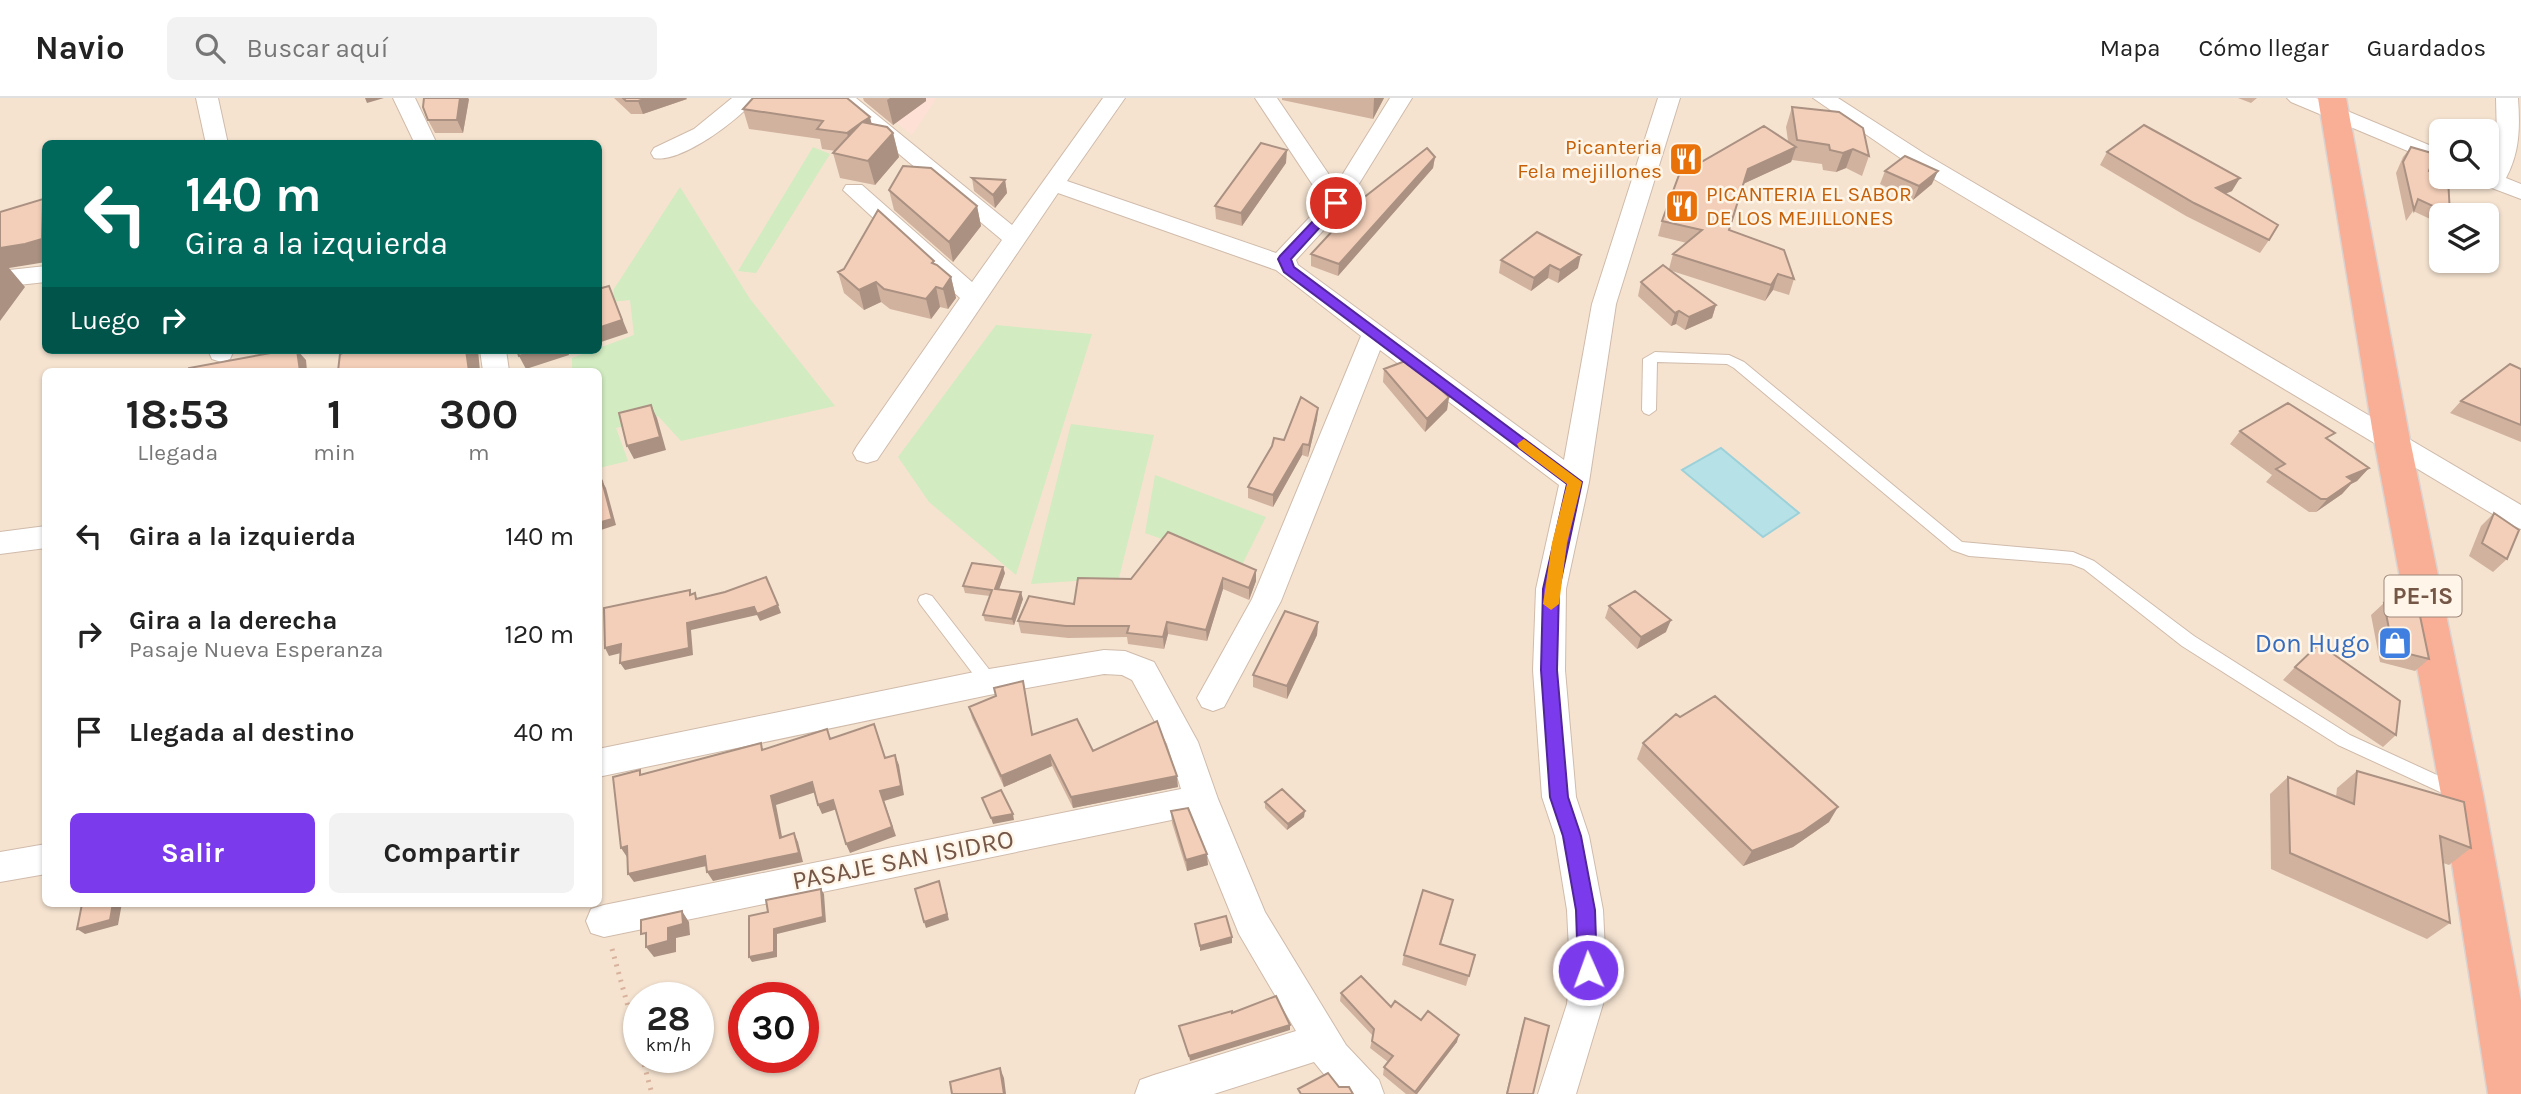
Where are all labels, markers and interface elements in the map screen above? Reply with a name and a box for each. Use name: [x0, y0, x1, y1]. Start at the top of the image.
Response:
search box: [167, 17, 657, 80]
text: Navio: [35, 29, 125, 67]
icon: search: [191, 29, 229, 67]
text: Buscar aquí: [247, 33, 388, 64]
text: Mapa: [2100, 34, 2160, 62]
text: Cómo llegar: [2198, 34, 2329, 62]
text: Guardados: [2367, 34, 2486, 62]
map controls: [2429, 119, 2499, 273]
button: search: [2429, 119, 2499, 189]
place label: Picanteria Fela mejillones: [1517, 135, 1662, 183]
restaurant icon: Picanteria Fela mejillones: [1667, 140, 1705, 178]
text: 140 m: [185, 166, 322, 223]
icon: left: [70, 168, 161, 259]
pin: [1306, 173, 1366, 233]
place label: PICANTERIA EL SABOR DE LOS MEJILLONES: [1706, 182, 1912, 230]
icon: arrive: [1317, 184, 1355, 222]
restaurant icon: PICANTERIA EL SABOR DE LOS MEJILLONES: [1663, 187, 1701, 225]
button: layers: [2429, 203, 2499, 273]
text: Gira a la izquierda: [185, 225, 448, 262]
icon: right: [154, 301, 192, 339]
text: Luego: [70, 305, 140, 336]
text: 18:53: [126, 389, 230, 439]
text: 1: [327, 389, 342, 439]
text: 300: [439, 389, 518, 439]
text: Llegada: [137, 439, 218, 466]
text: min: [313, 439, 356, 466]
text: m: [468, 439, 490, 466]
icon: left: [70, 517, 108, 555]
text: Gira a la izquierda: [129, 521, 356, 552]
text: 140 m: [505, 521, 574, 552]
road number: PE-1S: [2384, 575, 2462, 616]
text: Gira a la derecha: [129, 605, 338, 636]
icon: right: [70, 615, 108, 653]
text: 120 m: [504, 619, 574, 650]
shop icon: Don Hugo: [2376, 624, 2414, 662]
place label: Don Hugo: [2255, 628, 2370, 659]
text: Pasaje Nueva Esperanza: [129, 636, 383, 663]
icon: arrive: [70, 713, 108, 751]
text: Llegada al destino: [129, 717, 355, 748]
text: 40 m: [514, 717, 574, 748]
button: Salir: [70, 813, 315, 893]
button: Compartir: [329, 813, 574, 893]
street label: PASAJE SAN ISIDRO: [790, 823, 1016, 897]
position arrow: [1551, 933, 1625, 1007]
speed limit sign: 30: [728, 982, 819, 1073]
text: 28: [647, 998, 690, 1039]
text: km/h: [646, 1034, 691, 1056]

